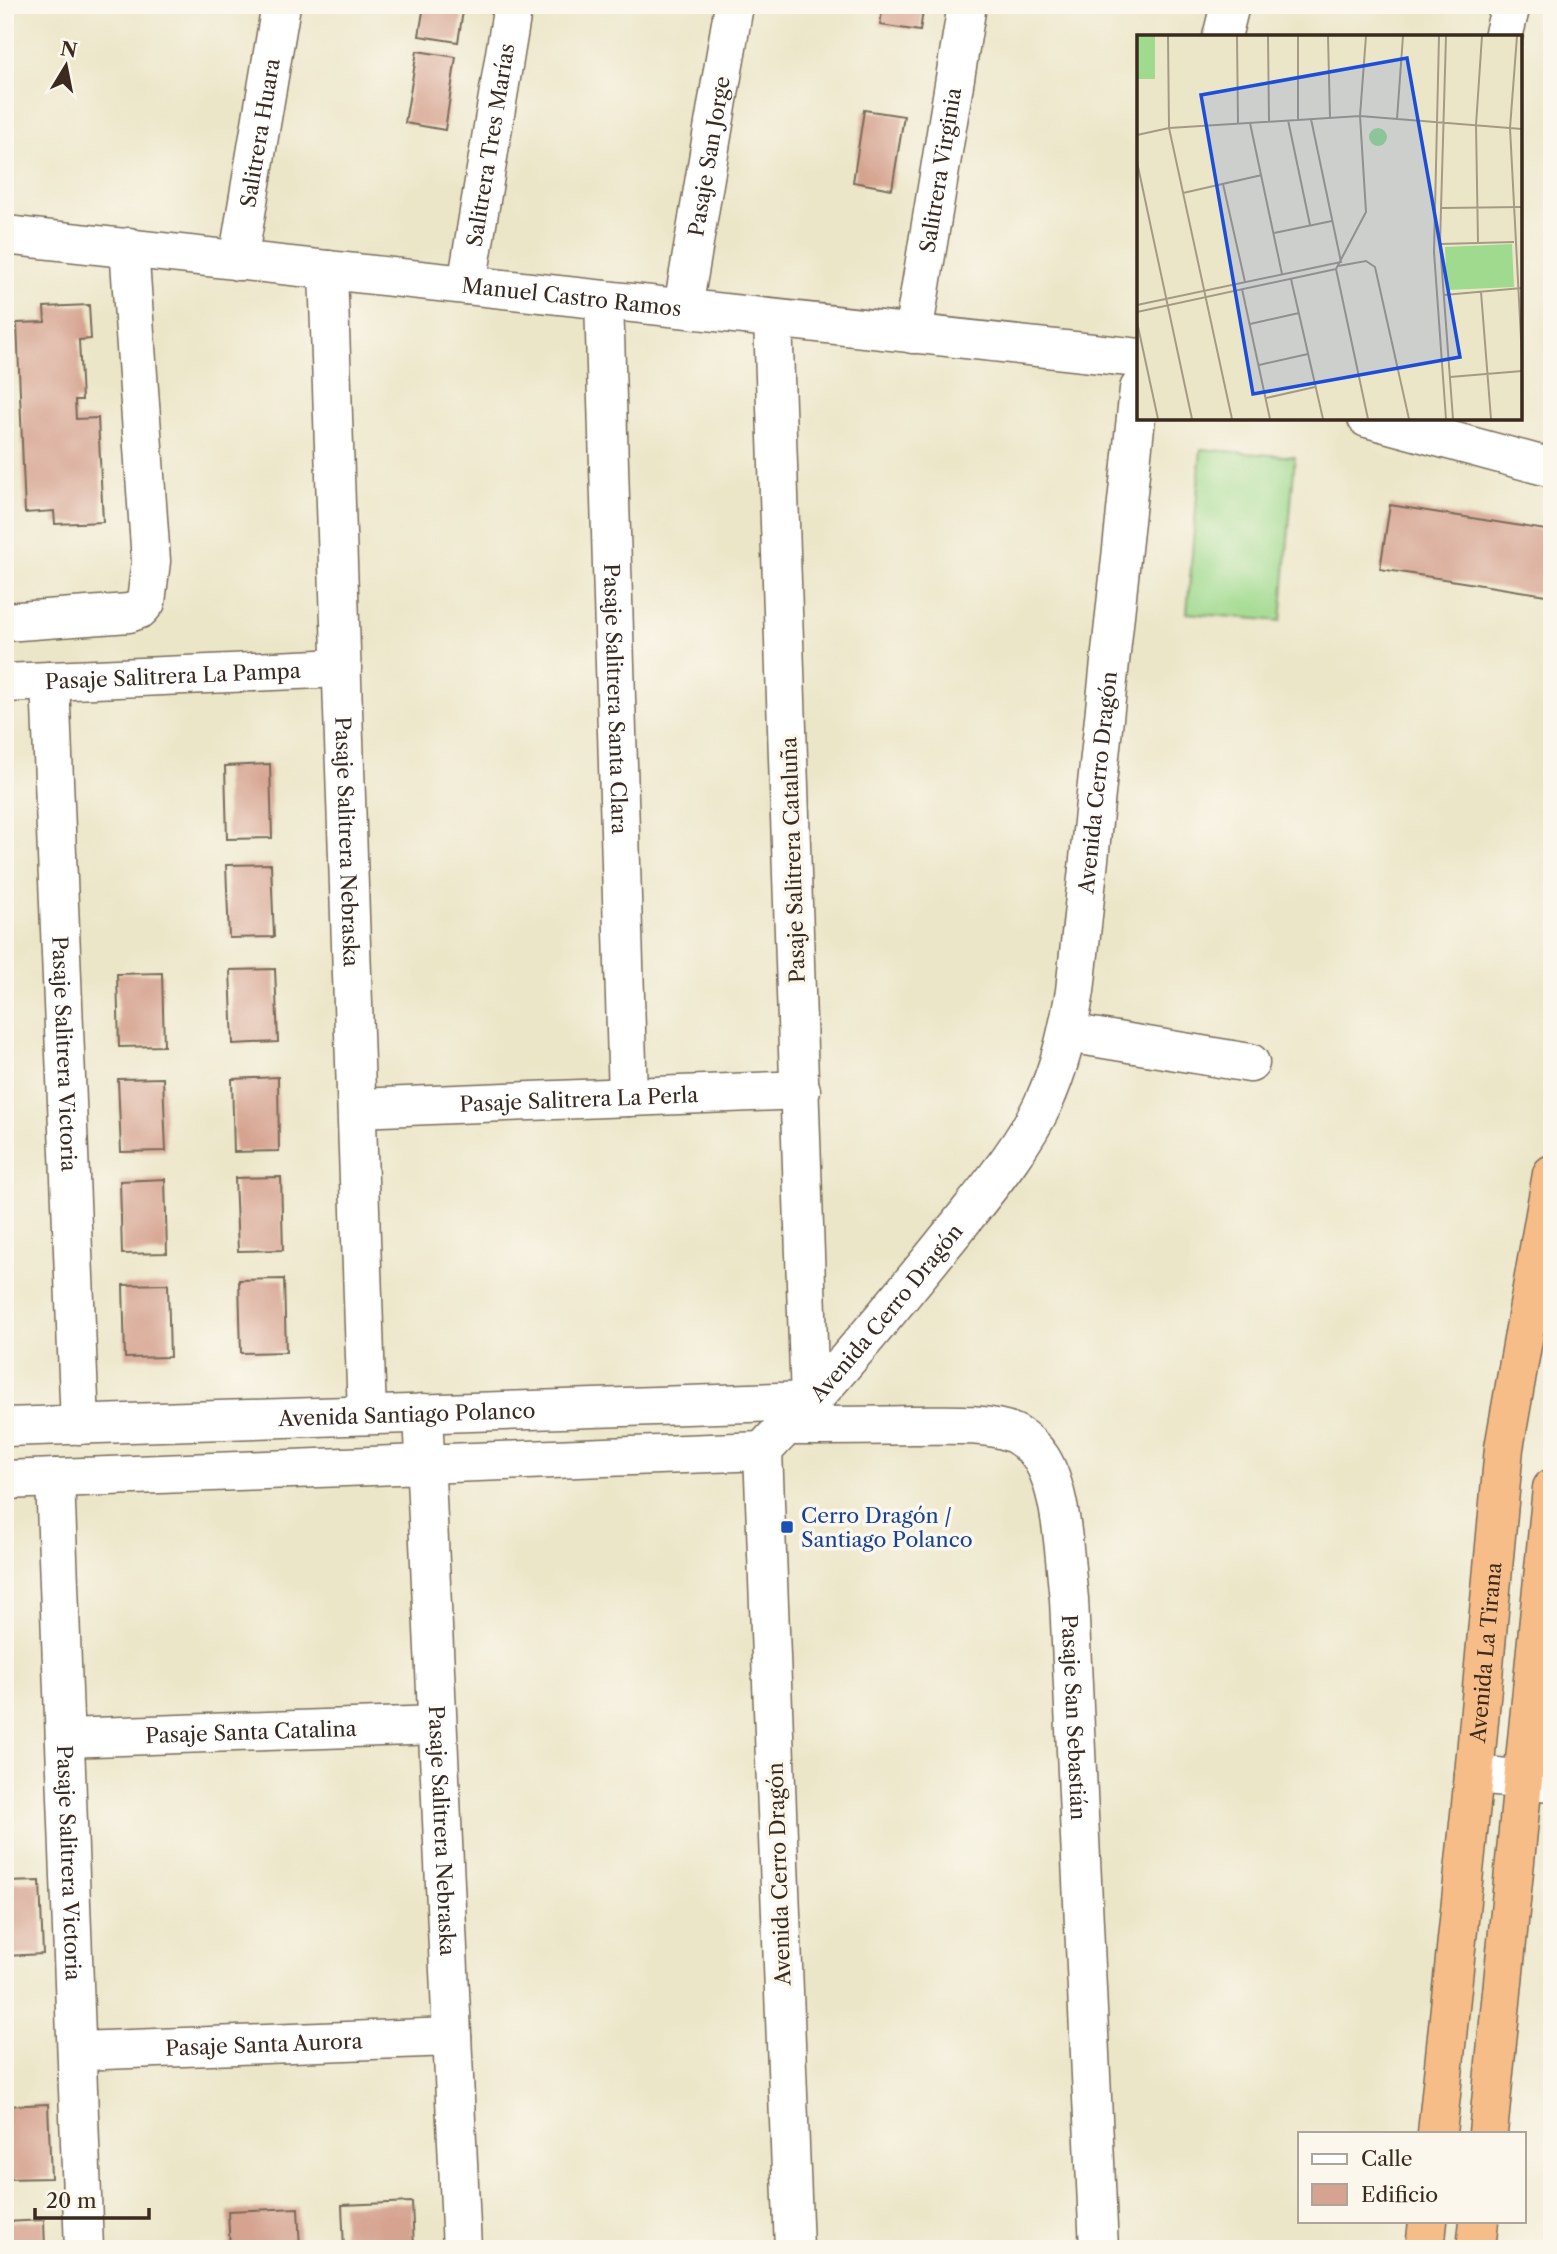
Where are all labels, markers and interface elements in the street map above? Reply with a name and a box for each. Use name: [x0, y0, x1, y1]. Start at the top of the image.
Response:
north arrow: [32, 32, 102, 102]
inset map: [1137, 35, 1522, 420]
text: N: [59, 37, 79, 63]
street label: Salitrera Tres Marías: [461, 41, 519, 248]
street label: Salitrera Huara: [235, 56, 284, 209]
street label: Pasaje San Jorge: [683, 74, 734, 238]
street label: Salitrera Virginia: [914, 85, 966, 255]
street label: Manuel Castro Ramos: [461, 272, 683, 321]
street label: Pasaje Salitrera Santa Clara: [599, 563, 633, 836]
street label: Pasaje Salitrera La Pampa: [44, 657, 302, 694]
street label: Avenida Cerro Dragón: [1073, 670, 1121, 896]
street label: Pasaje Salitrera Nebraska: [331, 716, 364, 968]
street label: Pasaje Salitrera Cataluña: [776, 736, 810, 983]
street label: Pasaje Salitrera Victoria: [48, 935, 82, 1173]
street label: Pasaje Salitrera La Perla: [459, 1082, 700, 1116]
street label: Avenida Cerro Dragón: [804, 1219, 967, 1407]
street label: Avenida Santiago Polanco: [277, 1397, 536, 1431]
place label: Cerro Dragón / Santiago Polanco: [801, 1503, 973, 1552]
marker: Cerro Dragón / Santiago Polanco: [779, 1519, 795, 1535]
street label: Avenida La Tirana: [1464, 1560, 1506, 1745]
street label: Pasaje San Sebastián: [1057, 1614, 1092, 1821]
street label: Pasaje Salitrera Nebraska: [424, 1705, 461, 1957]
street label: Pasaje Santa Catalina: [145, 1715, 358, 1748]
street label: Pasaje Salitrera Victoria: [53, 1744, 86, 1982]
street label: Avenida Cerro Dragón: [763, 1762, 795, 1987]
street label: Pasaje Santa Aurora: [165, 2028, 364, 2060]
legend: [1298, 2132, 1526, 2222]
text: Calle: [1361, 2146, 1413, 2171]
scale bar: [35, 2177, 149, 2221]
text: Edificio: [1361, 2182, 1438, 2207]
text: 20 m: [46, 2188, 97, 2213]

